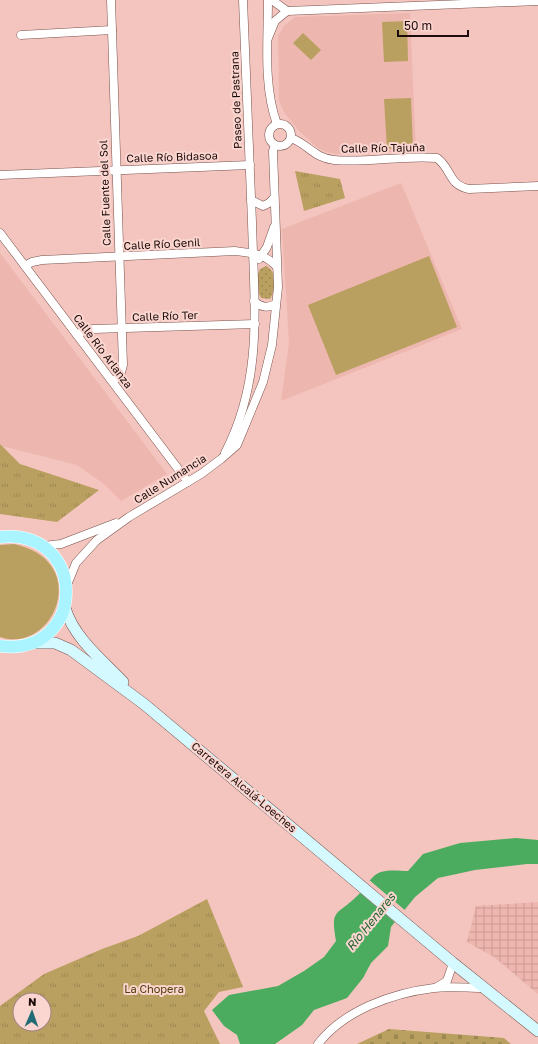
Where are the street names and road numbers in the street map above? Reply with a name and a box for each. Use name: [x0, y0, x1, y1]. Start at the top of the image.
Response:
street label: Paseo de Pastrana: [227, 51, 244, 149]
street label: Calle Fuente del Sol: [96, 139, 113, 246]
street label: Calle Río Tajuña: [341, 140, 425, 155]
street label: Calle Río Bidasoa: [126, 148, 218, 165]
street label: Calle Río Genil: [123, 235, 201, 252]
street label: Calle Río Ter: [132, 308, 199, 323]
street label: Calle Río Arlanza: [71, 311, 136, 390]
street label: Calle Numancia: [131, 451, 208, 506]
street label: Carretera Alcalá-Loeches: [189, 739, 300, 835]

